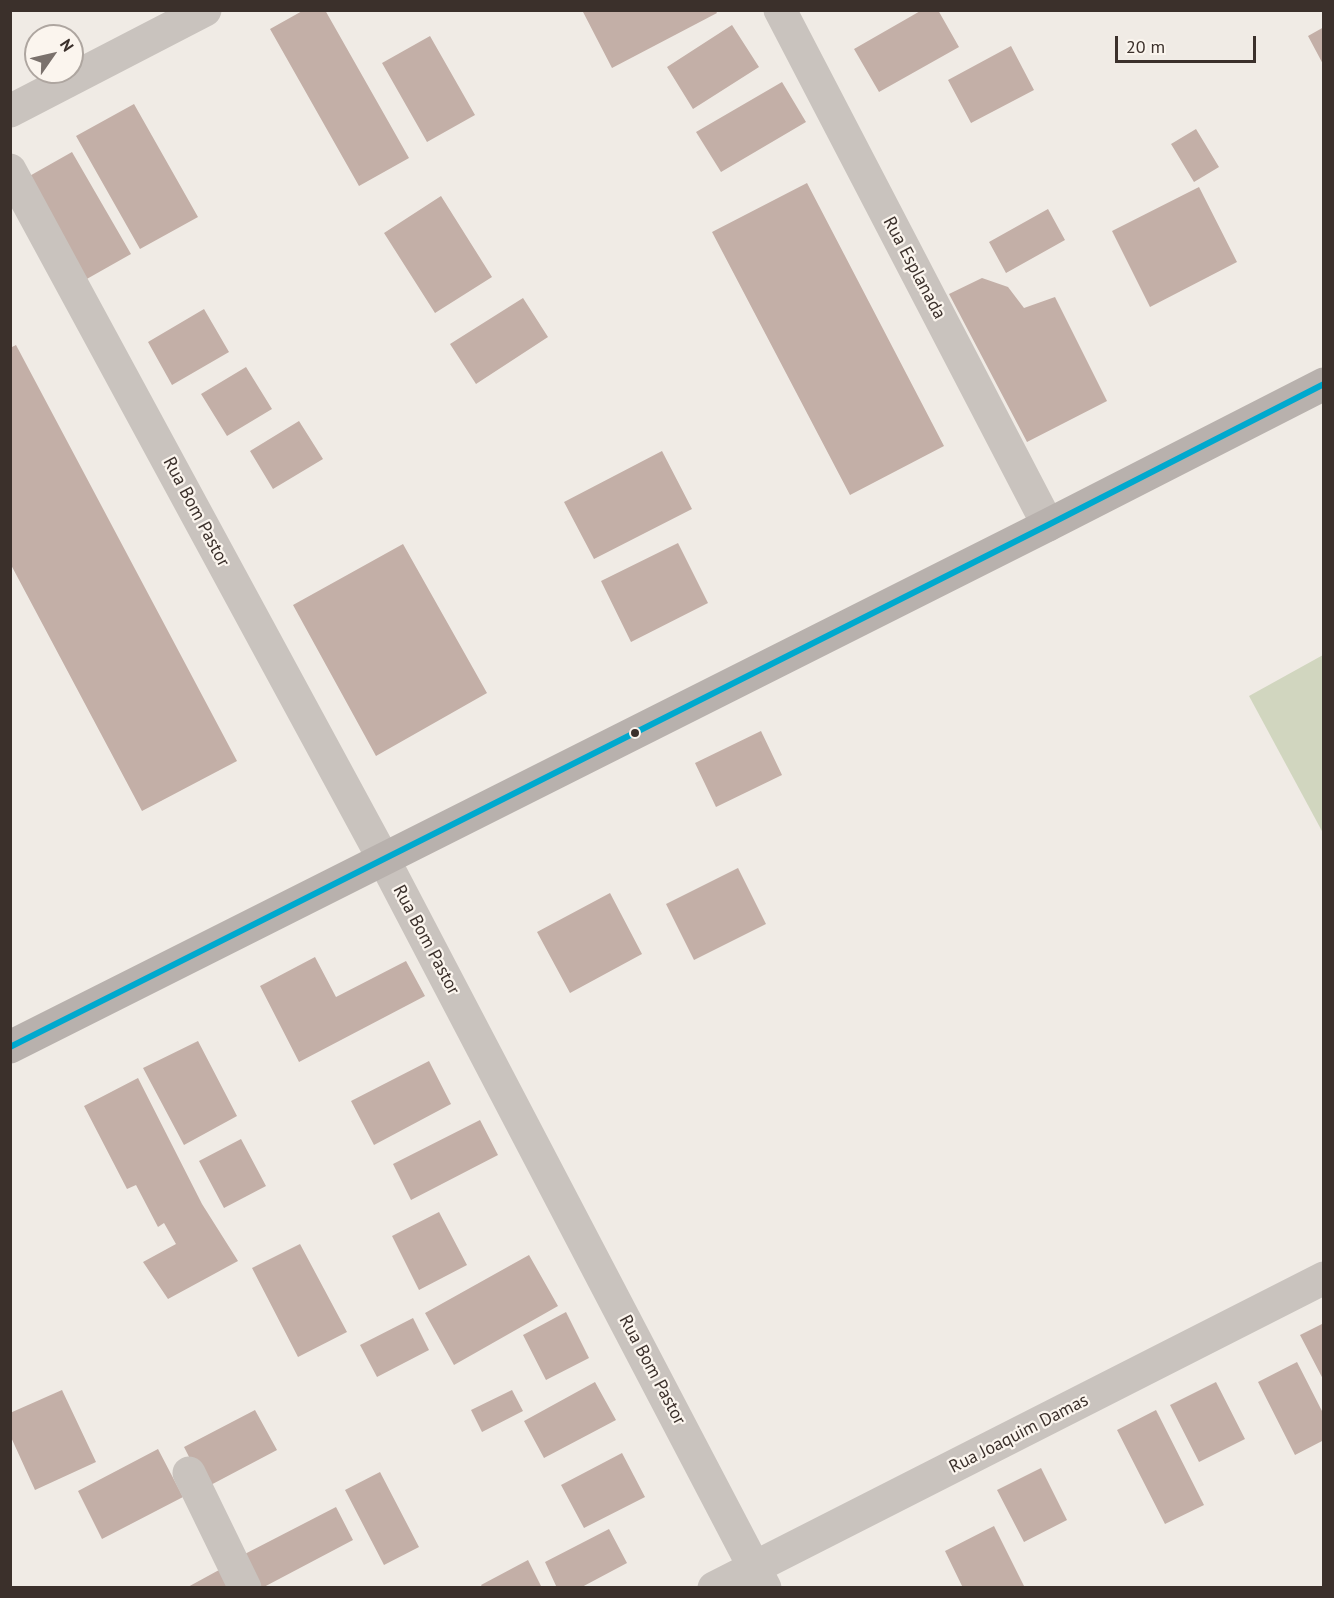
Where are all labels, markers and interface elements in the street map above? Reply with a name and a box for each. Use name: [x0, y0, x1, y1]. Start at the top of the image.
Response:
north arrow: [24, 24, 84, 84]
scale bar: [1118, 24, 1259, 62]
text: N: [56, 35, 78, 55]
text: 20 m: [1126, 35, 1165, 58]
street label: Rua Esplanada: [878, 213, 950, 323]
street label: Rua Bom Pastor: [158, 453, 234, 571]
unlabelled marker: [629, 727, 641, 739]
street label: Rua Bom Pastor: [388, 881, 464, 999]
street label: Rua Bom Pastor: [614, 1311, 690, 1429]
street label: Rua Joaquim Damas: [946, 1390, 1092, 1478]

